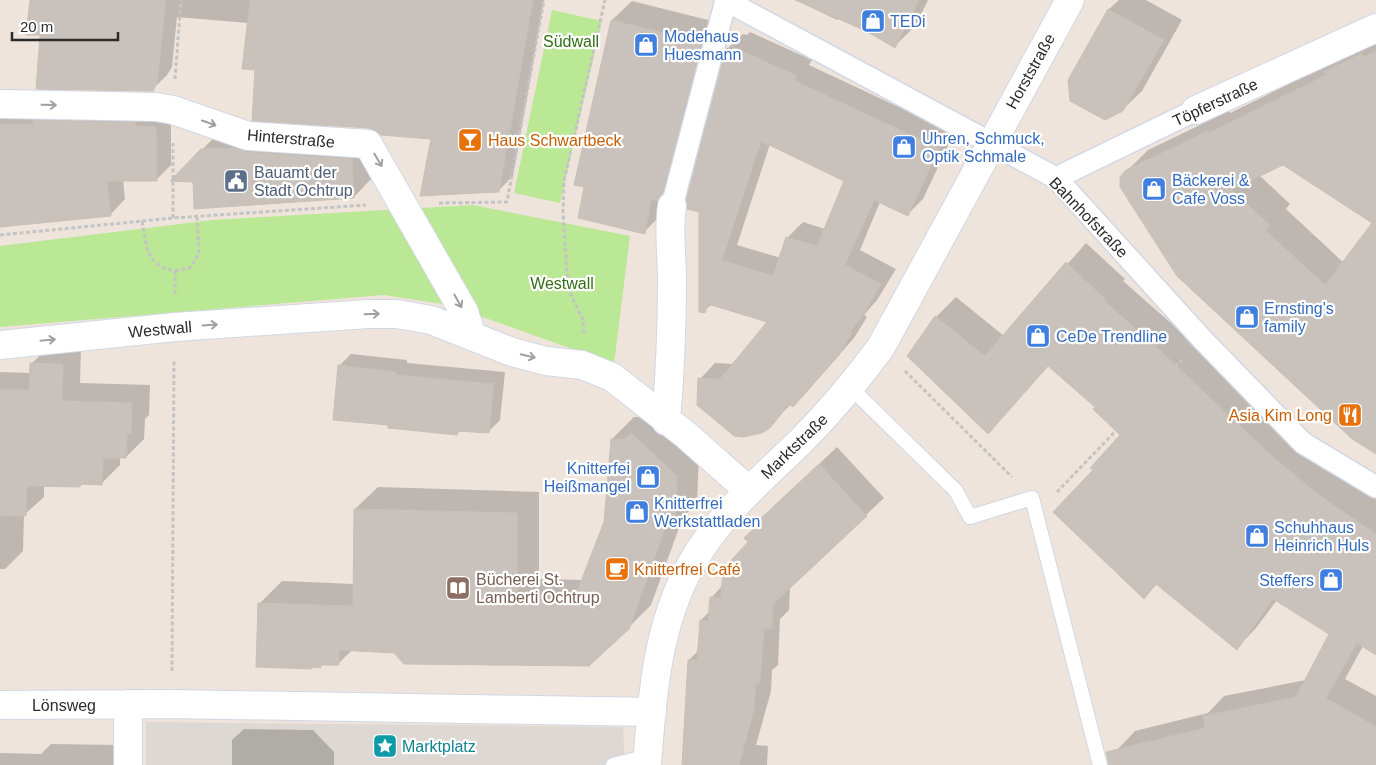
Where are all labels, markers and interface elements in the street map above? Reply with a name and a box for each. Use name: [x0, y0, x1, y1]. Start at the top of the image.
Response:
shop icon: TEDi: [860, 8, 886, 34]
scale bar: [12, 10, 119, 42]
place label: TEDi: [890, 13, 926, 30]
text: 20 m: [20, 18, 53, 35]
place label: Modehaus Huesmann: [664, 28, 741, 63]
street label: Horststraße: [1003, 30, 1058, 112]
shop icon: Modehaus Huesmann: [633, 32, 659, 58]
park label: Südwall: [543, 33, 599, 50]
street label: Töpferstraße: [1170, 75, 1260, 130]
one-way arrow: [40, 100, 56, 110]
one-way arrow: [201, 118, 217, 128]
street label: Hinterstraße: [246, 126, 336, 151]
bar icon: Haus Schwartbeck: [457, 127, 483, 153]
place label: Uhren, Schmuck, Optik Schmale: [922, 130, 1045, 165]
place label: Haus Schwartbeck: [488, 132, 622, 149]
shop icon: Uhren, Schmuck, Optik Schmale: [891, 134, 917, 160]
one-way arrow: [373, 152, 383, 166]
place label: Bauamt der Stadt Ochtrup: [254, 164, 353, 199]
public building icon: Bauamt der Stadt Ochtrup: [223, 168, 249, 194]
place label: Bäckerei & Cafe Voss: [1172, 172, 1250, 207]
street label: Bahnhofstraße: [1046, 174, 1131, 261]
shop icon: Bäckerei & Cafe Voss: [1141, 176, 1167, 202]
park label: Westwall: [530, 275, 594, 292]
one-way arrow: [454, 293, 463, 308]
place label: Ernsting's family: [1264, 300, 1334, 335]
shop icon: Ernsting's family: [1234, 304, 1260, 330]
one-way arrow: [364, 310, 380, 319]
street label: Westwall: [128, 318, 193, 341]
one-way arrow: [202, 320, 218, 329]
shop icon: CeDe Trendline: [1025, 323, 1051, 349]
place label: CeDe Trendline: [1056, 328, 1167, 345]
one-way arrow: [40, 335, 56, 345]
one-way arrow: [519, 352, 535, 362]
restaurant icon: Asia Kim Long: [1337, 402, 1363, 428]
place label: Asia Kim Long: [1229, 407, 1332, 424]
street label: Marktstraße: [758, 411, 831, 482]
place label: Knitterfei Heißmangel: [544, 460, 630, 495]
shop icon: Knitterfei Heißmangel: [635, 464, 661, 490]
place label: Knitterfrei Werkstattladen: [654, 495, 760, 530]
shop icon: Knitterfrei Werkstattladen: [624, 499, 650, 525]
place label: Schuhhaus Heinrich Huls: [1274, 519, 1369, 554]
shop icon: Schuhhaus Heinrich Huls: [1244, 523, 1270, 549]
cafe icon: Knitterfrei Café: [604, 556, 630, 582]
place label: Knitterfrei Café: [634, 561, 741, 578]
shop icon: Steffers: [1318, 567, 1344, 593]
place label: Bücherei St. Lamberti Ochtrup: [476, 571, 600, 606]
place label: Steffers: [1259, 572, 1314, 589]
library icon: Bücherei St. Lamberti Ochtrup: [445, 575, 471, 601]
street label: Lönsweg: [32, 697, 96, 714]
place icon: Marktplatz: [372, 733, 398, 759]
place label: Marktplatz: [402, 738, 476, 755]

